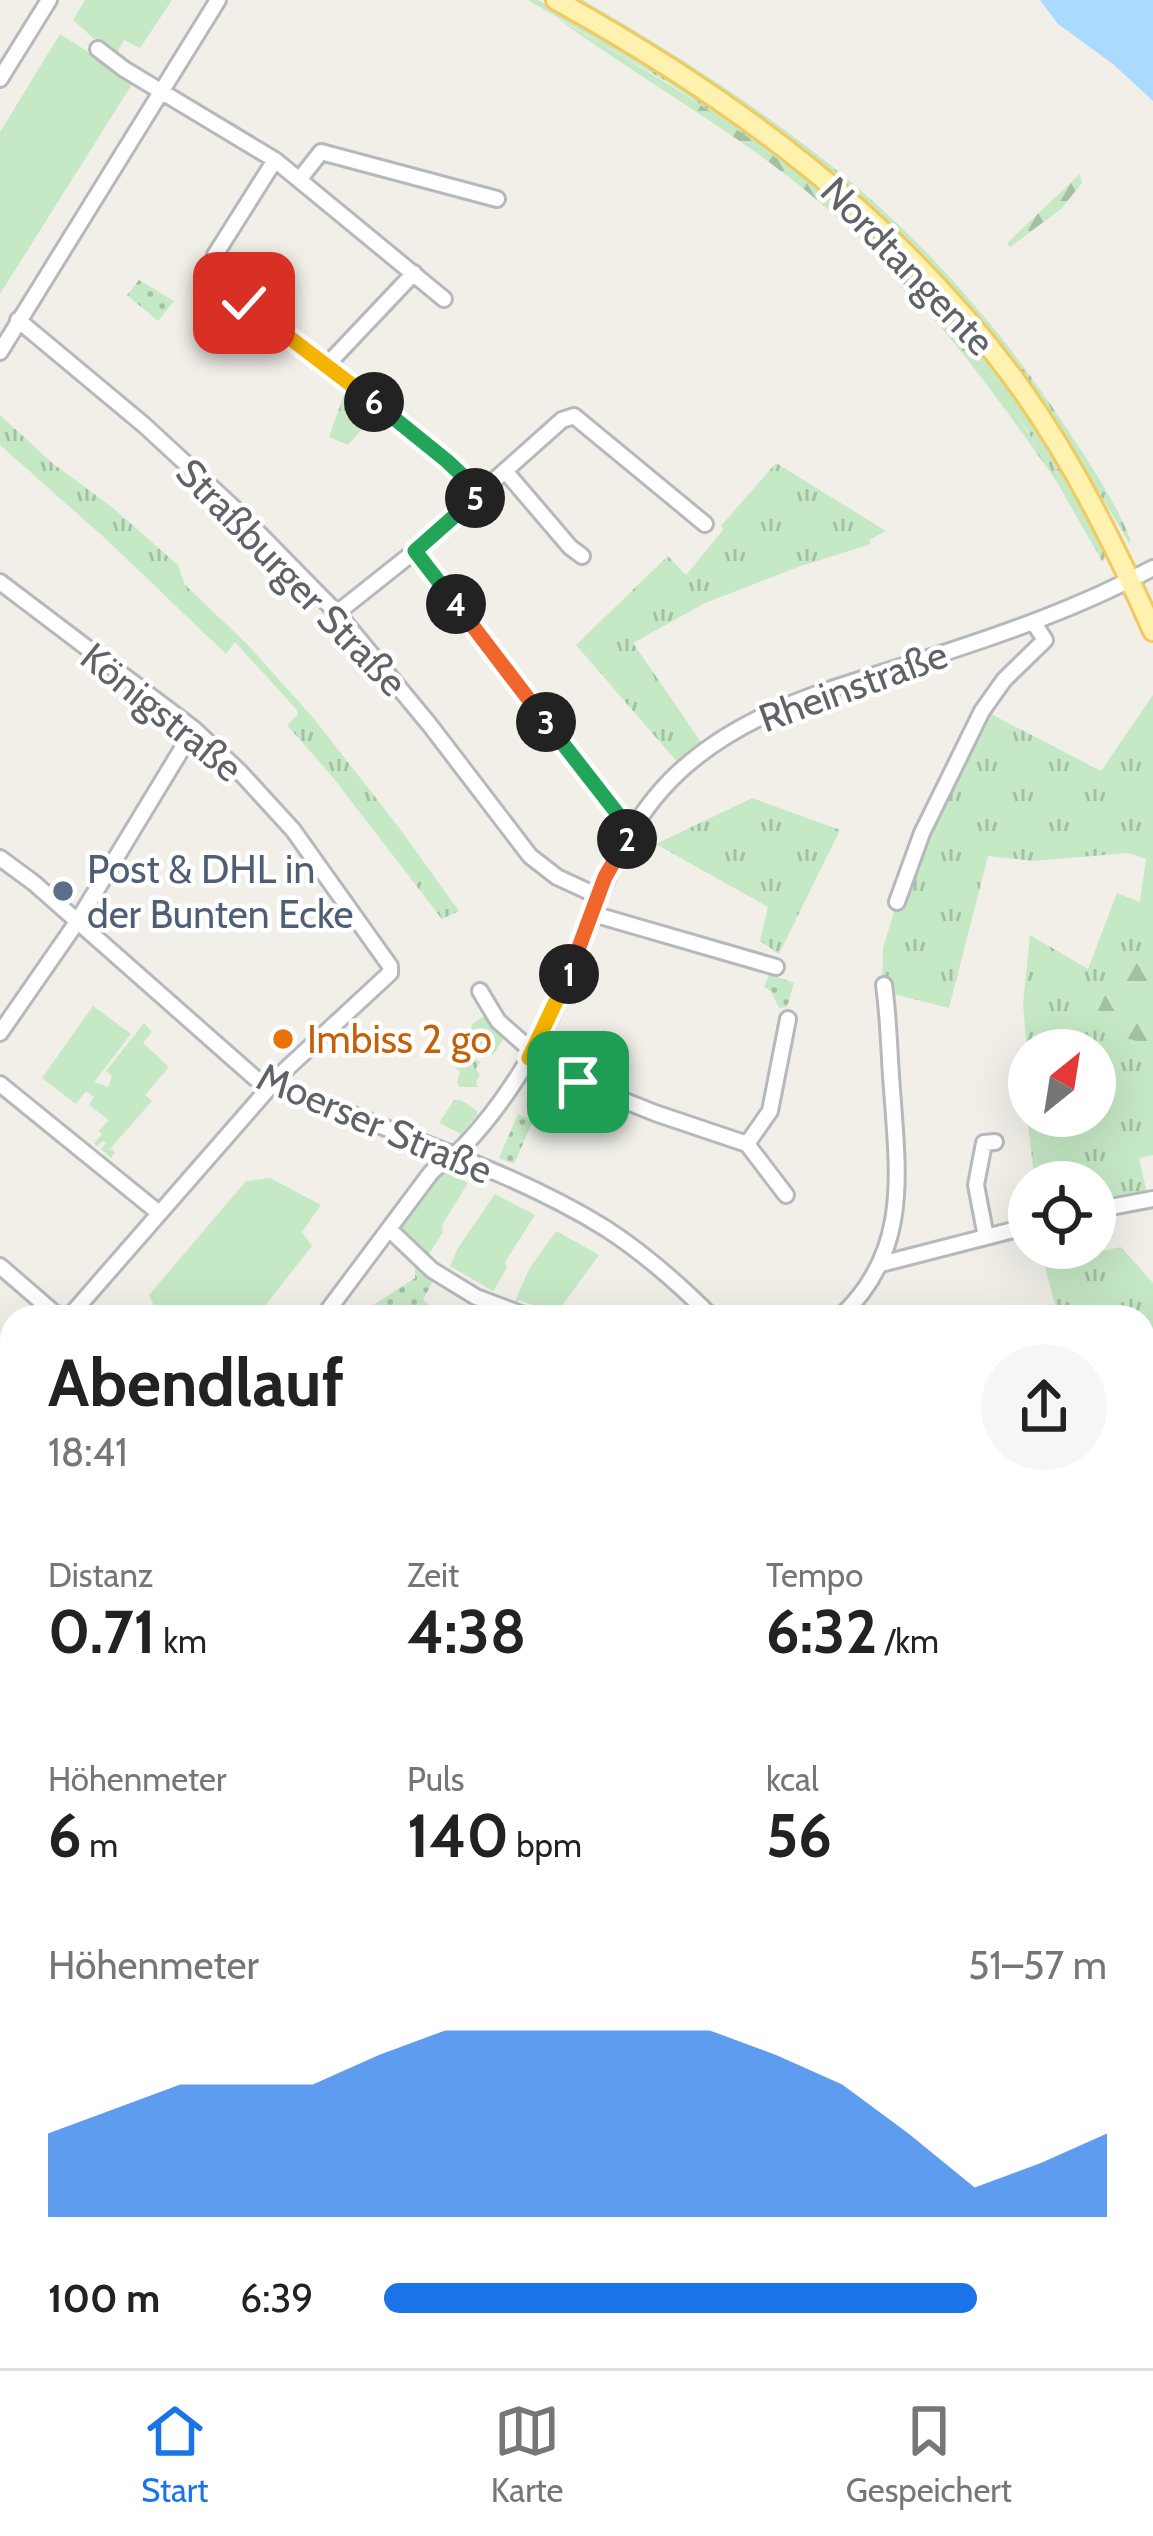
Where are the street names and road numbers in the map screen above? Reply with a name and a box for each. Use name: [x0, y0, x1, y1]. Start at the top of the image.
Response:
street label: Nordtangente: [811, 167, 1005, 365]
street label: Straßburger Straße: [167, 448, 417, 706]
street label: Rheinstraße: [752, 630, 954, 742]
street label: Königstraße: [72, 632, 252, 792]
street label: Moerser Straße: [250, 1052, 500, 1194]

